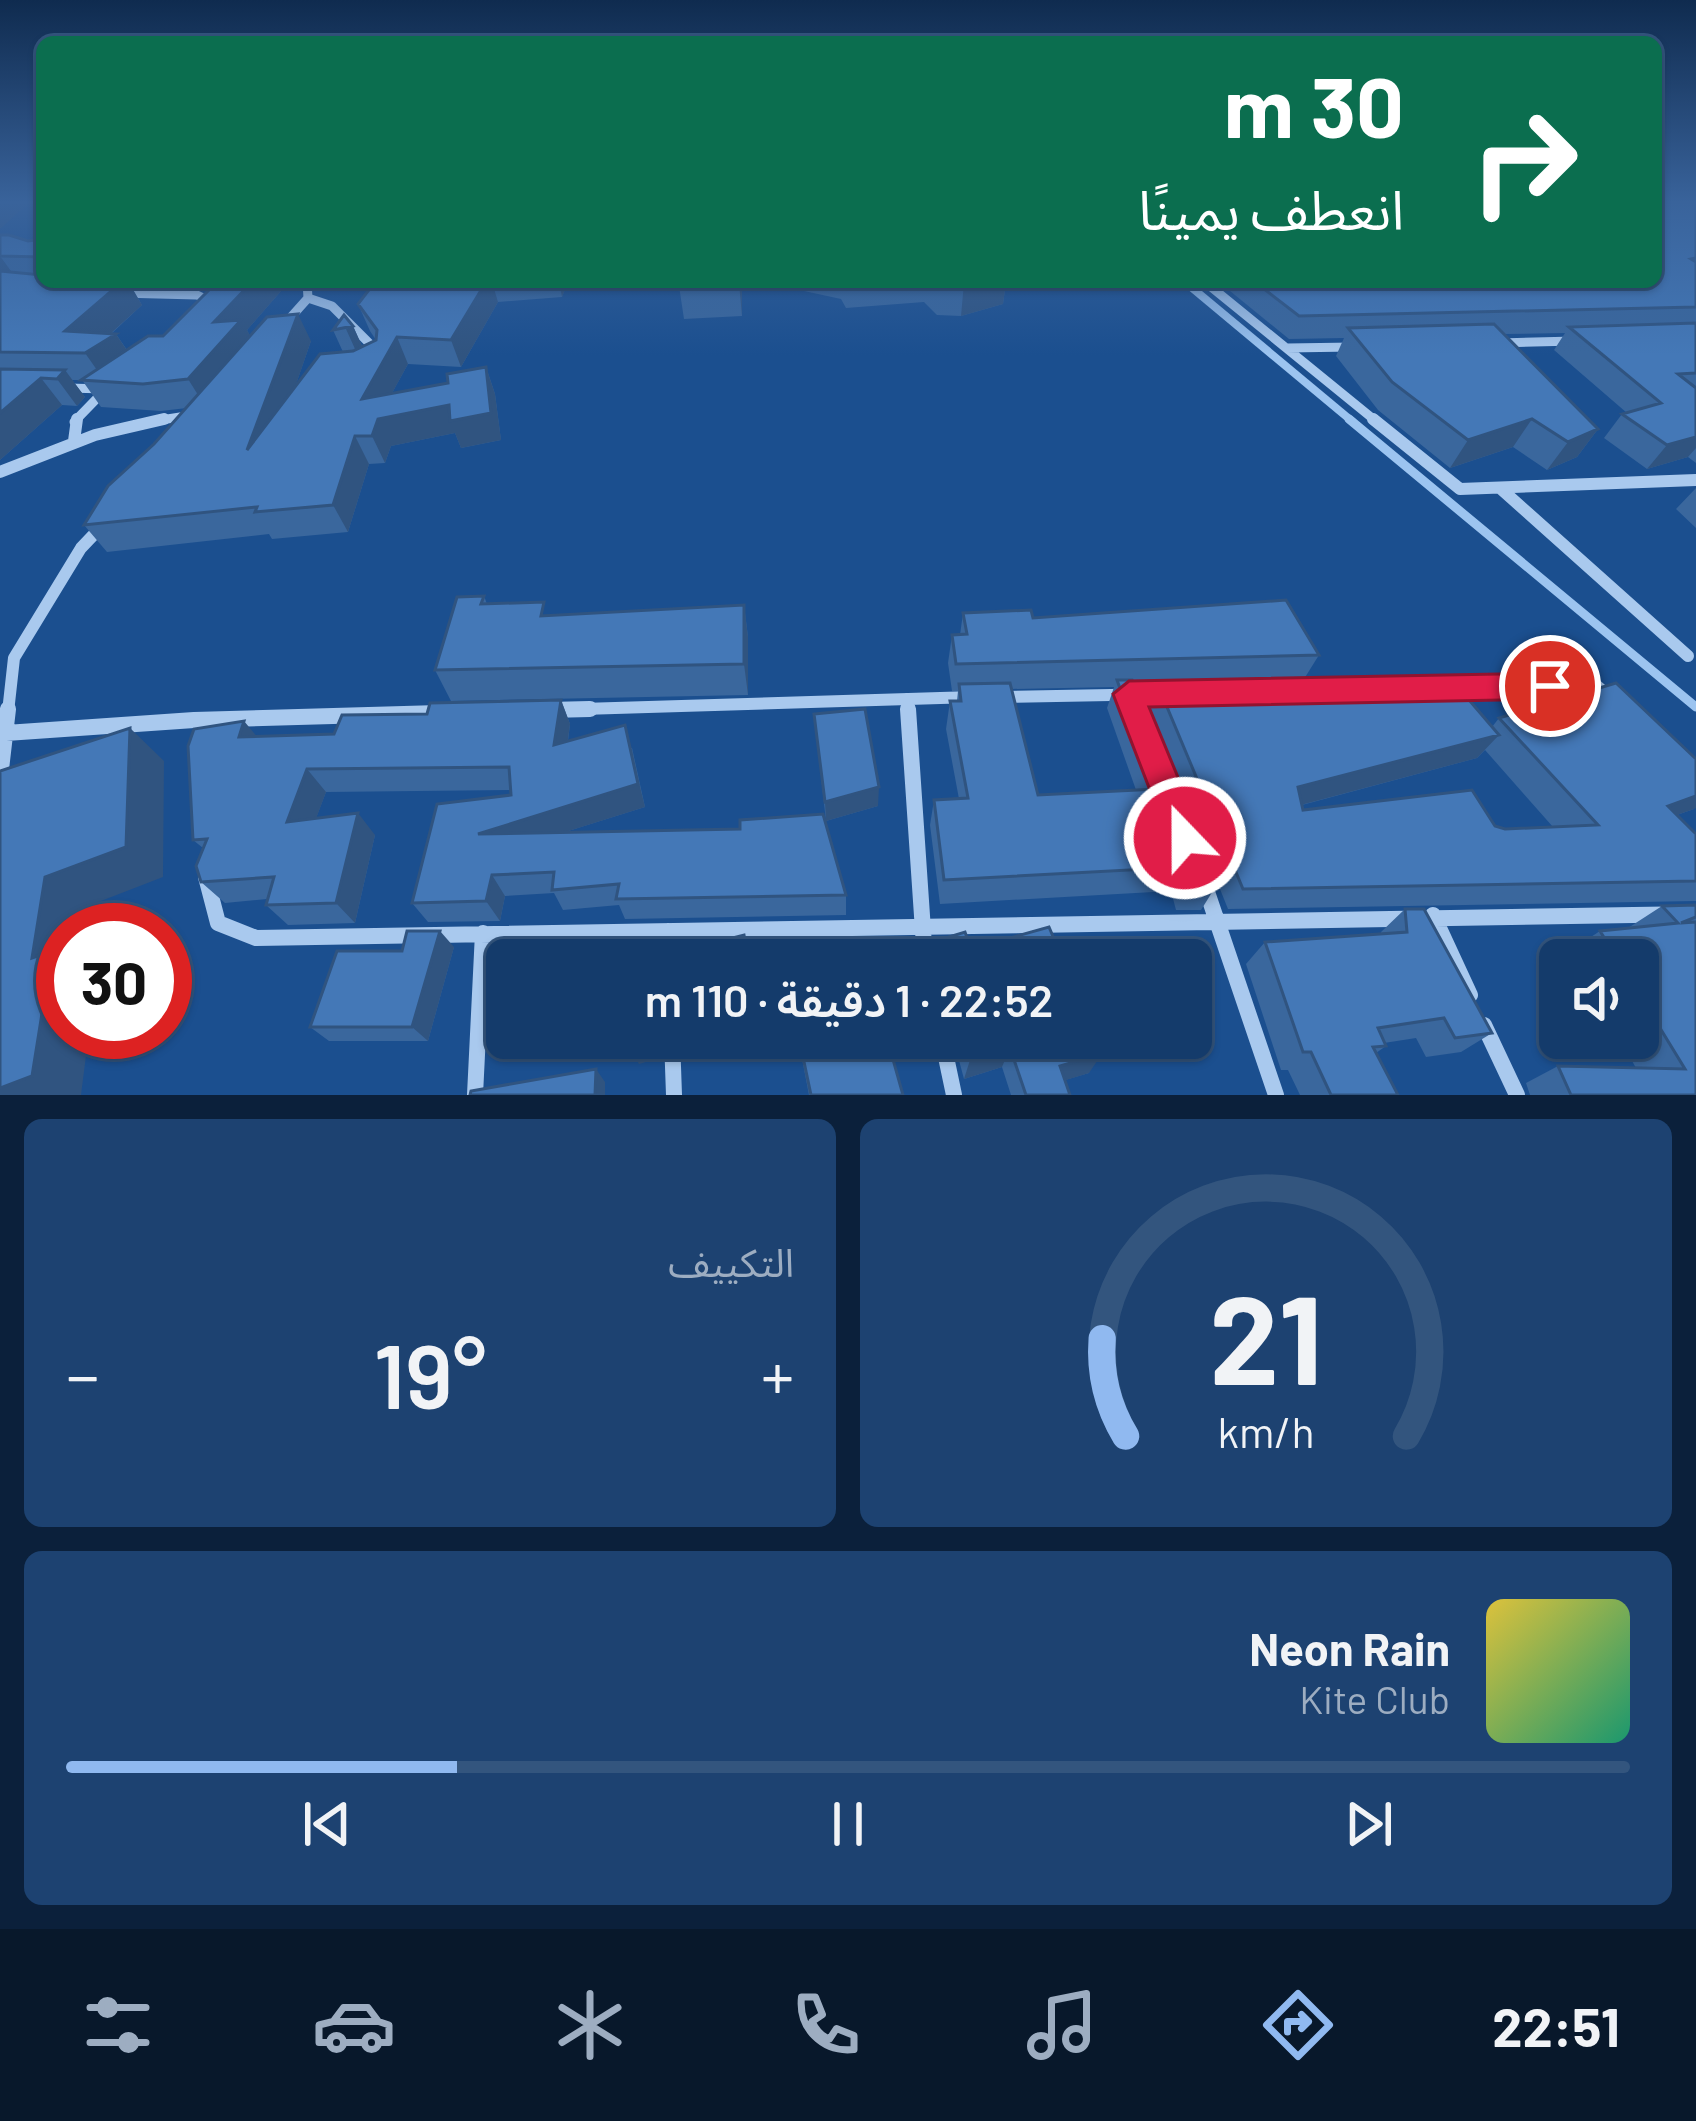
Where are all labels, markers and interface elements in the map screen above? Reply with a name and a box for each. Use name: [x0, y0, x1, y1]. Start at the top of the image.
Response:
text: 30 m: [1224, 54, 1404, 155]
icon: right: [1446, 84, 1602, 240]
text: انعطف يمينًا: [1138, 176, 1404, 241]
pin: [1499, 635, 1601, 737]
icon: arrive: [1517, 653, 1583, 719]
position arrow: [1122, 775, 1248, 901]
speed limit sign: 30: [36, 903, 192, 1059]
map controls: [1539, 939, 1659, 1059]
button: sound: [1539, 939, 1659, 1059]
text: 22:52 · 1 دقيقة · 110 m: [645, 972, 1053, 1026]
text: التكييف: [668, 1238, 794, 1285]
text: 21: [1209, 1260, 1323, 1410]
text: 19°: [373, 1319, 487, 1427]
text: −: [66, 1334, 99, 1413]
text: +: [761, 1334, 794, 1413]
text: km/h: [1217, 1405, 1315, 1457]
text: Neon Rain: [1249, 1621, 1450, 1675]
text: Kite Club: [1299, 1675, 1450, 1722]
icon: previous: [294, 1791, 360, 1857]
icon: pause: [815, 1791, 881, 1857]
icon: next: [1336, 1791, 1402, 1857]
icon: filters: [76, 1983, 160, 2067]
icon: car: [312, 1983, 396, 2067]
icon: climate: [548, 1983, 632, 2067]
icon: phone: [784, 1983, 868, 2067]
icon: music: [1020, 1983, 1104, 2067]
icon: directions: [1256, 1983, 1340, 2067]
text: 22:51: [1492, 1993, 1620, 2058]

